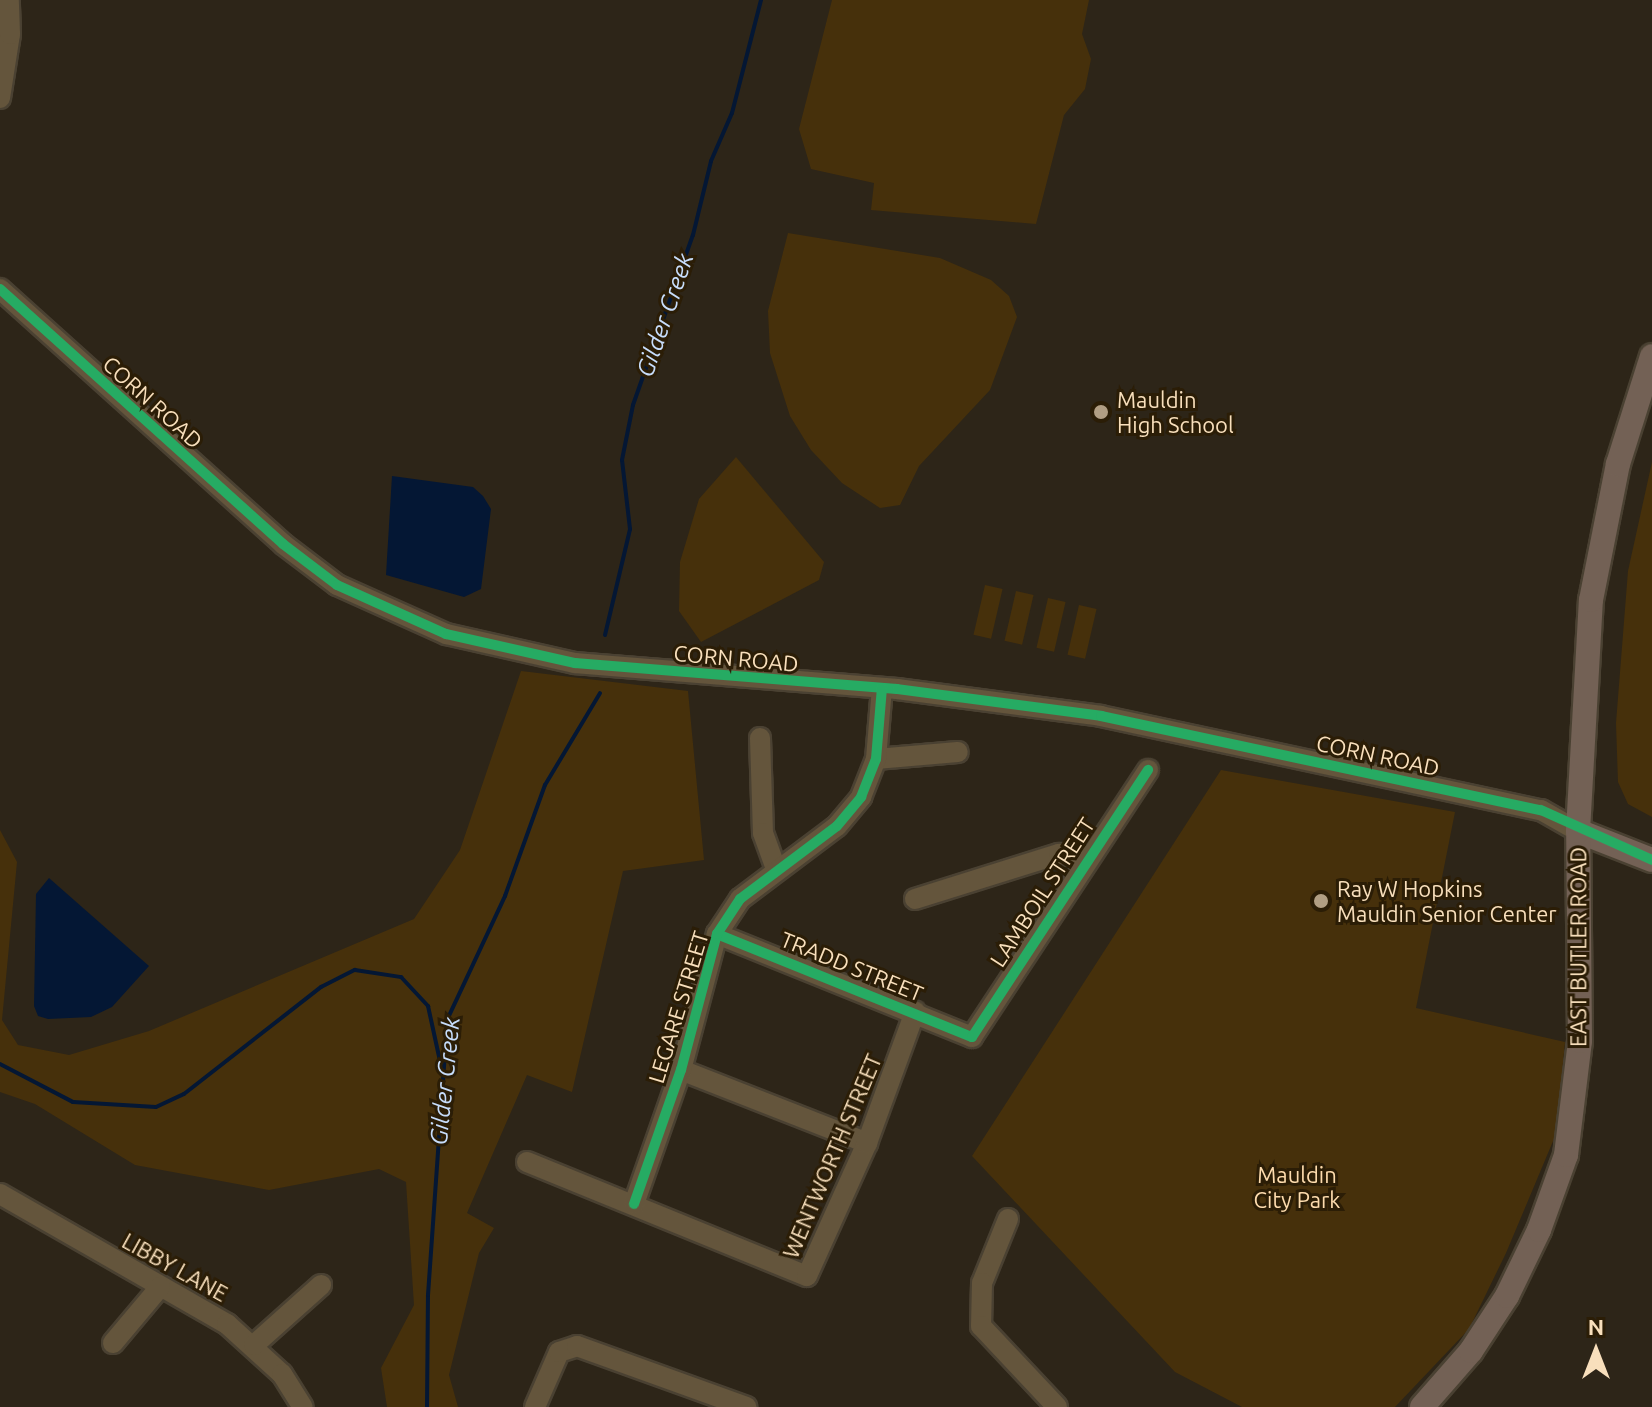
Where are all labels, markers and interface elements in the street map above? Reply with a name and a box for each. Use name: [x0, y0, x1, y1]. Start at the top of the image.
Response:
water label: Gilder Creek: [630, 249, 700, 381]
street label: CORN ROAD: [98, 350, 208, 454]
place label: Mauldin High School: [1117, 386, 1234, 438]
marker: Mauldin High School: [1092, 403, 1110, 421]
street label: CORN ROAD: [673, 639, 799, 677]
street label: CORN ROAD: [1314, 729, 1442, 781]
street label: LAMBOIL STREET: [984, 812, 1100, 972]
street label: EAST BUTLER ROAD: [1565, 847, 1591, 1047]
place label: Ray W Hopkins Mauldin Senior Center: [1337, 875, 1557, 926]
marker: Ray W Hopkins Mauldin Senior Center: [1312, 892, 1330, 910]
street label: TRADD STREET: [777, 925, 927, 1007]
street label: LEGARE STREET: [642, 928, 714, 1086]
water label: Gilder Creek: [424, 1015, 466, 1147]
street label: WENTWORTH STREET: [777, 1050, 887, 1262]
park label: Mauldin City Park: [1254, 1161, 1340, 1212]
street label: LIBBY LANE: [118, 1227, 232, 1307]
north arrow: [1556, 1311, 1636, 1391]
text: N: [1588, 1314, 1604, 1339]

